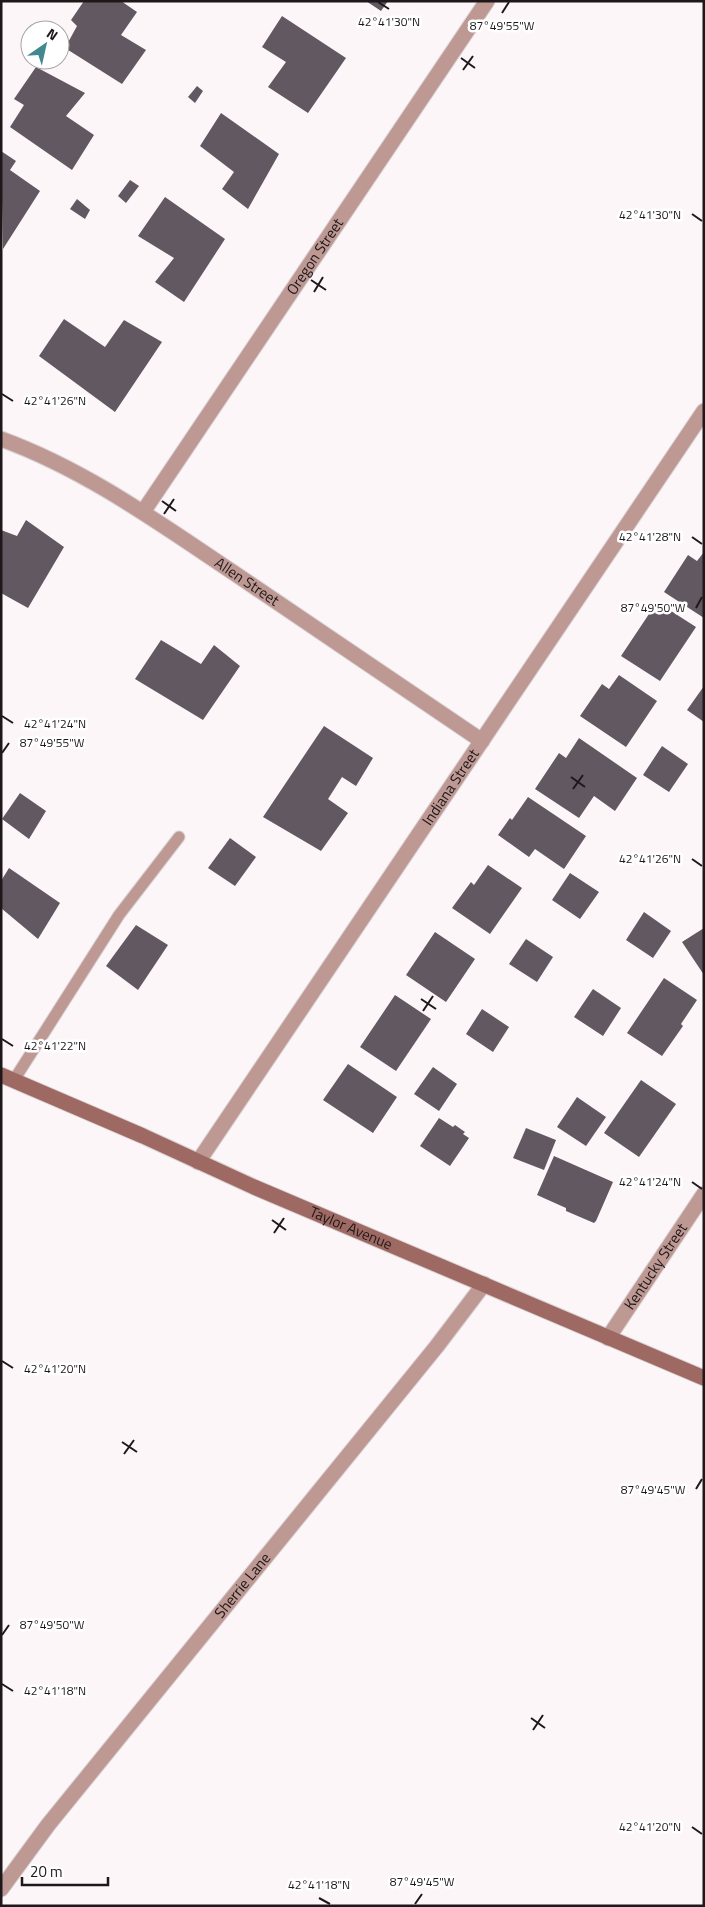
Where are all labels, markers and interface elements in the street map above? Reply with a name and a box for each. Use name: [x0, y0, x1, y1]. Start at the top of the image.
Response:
text: 42°41'30"N: [358, 12, 420, 31]
text: 87°49'55"W: [470, 16, 535, 35]
north arrow: [20, 20, 70, 70]
text: N: [43, 22, 62, 45]
text: 42°41'30"N: [619, 205, 681, 224]
street label: Oregon Street: [280, 213, 349, 299]
text: 42°41'26"N: [24, 391, 86, 410]
text: 42°41'28"N: [619, 527, 681, 546]
street label: Allen Street: [210, 551, 285, 612]
text: 87°49'50"W: [621, 598, 686, 617]
text: 42°41'24"N: [24, 714, 86, 733]
text: 87°49'55"W: [20, 733, 85, 752]
street label: Indiana Street: [416, 743, 485, 830]
text: 42°41'26"N: [619, 849, 681, 868]
text: 42°41'22"N: [24, 1036, 86, 1055]
text: 42°41'24"N: [619, 1172, 681, 1191]
street label: Taylor Avenue: [306, 1200, 396, 1255]
street label: Kentucky Street: [618, 1218, 693, 1314]
text: 42°41'20"N: [24, 1359, 86, 1378]
text: 87°49'45"W: [621, 1480, 686, 1499]
street label: Sherrie Lane: [208, 1547, 276, 1623]
text: 87°49'50"W: [20, 1615, 85, 1634]
text: 42°41'18"N: [24, 1681, 86, 1700]
text: 42°41'20"N: [619, 1817, 681, 1836]
scale bar: [22, 1854, 109, 1886]
text: 20 m: [30, 1860, 63, 1883]
text: 87°49'45"W: [390, 1872, 455, 1891]
text: 42°41'18"N: [288, 1875, 350, 1894]

